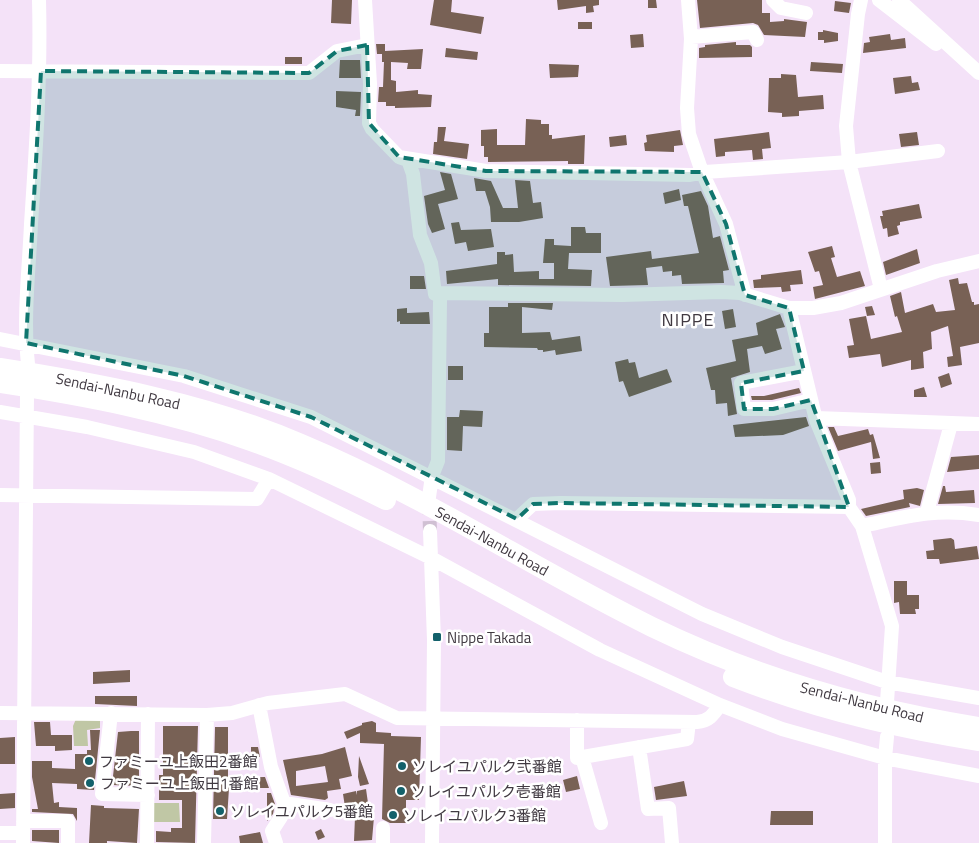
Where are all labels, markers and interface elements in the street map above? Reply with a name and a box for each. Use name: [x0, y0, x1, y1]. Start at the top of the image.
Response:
district label: NIPPE: [662, 306, 714, 333]
street label: Sendai-Nanbu Road: [54, 367, 182, 415]
street label: Sendai-Nanbu Road: [431, 500, 553, 582]
place label: Nippe Takada: [447, 626, 532, 649]
marker: Nippe Takada: [431, 631, 443, 643]
street label: Sendai-Nanbu Road: [798, 676, 926, 728]
place label: ファミーユ上飯田2番館: [99, 750, 257, 773]
marker: ファミーユ上飯田2番館: [83, 755, 95, 767]
place label: ソレイユパルク弐番館: [412, 755, 562, 778]
marker: ソレイユパルク弐番館: [396, 760, 408, 772]
place label: ファミーユ上飯田1番館: [100, 772, 258, 795]
marker: ファミーユ上飯田1番館: [84, 777, 96, 789]
place label: ソレイユパルク壱番館: [411, 780, 561, 803]
marker: ソレイユパルク壱番館: [395, 785, 407, 797]
place label: ソレイユパルク5番館: [230, 800, 373, 823]
place label: ソレイユパルク3番館: [403, 804, 546, 827]
marker: ソレイユパルク5番館: [214, 805, 226, 817]
marker: ソレイユパルク3番館: [387, 809, 399, 821]

